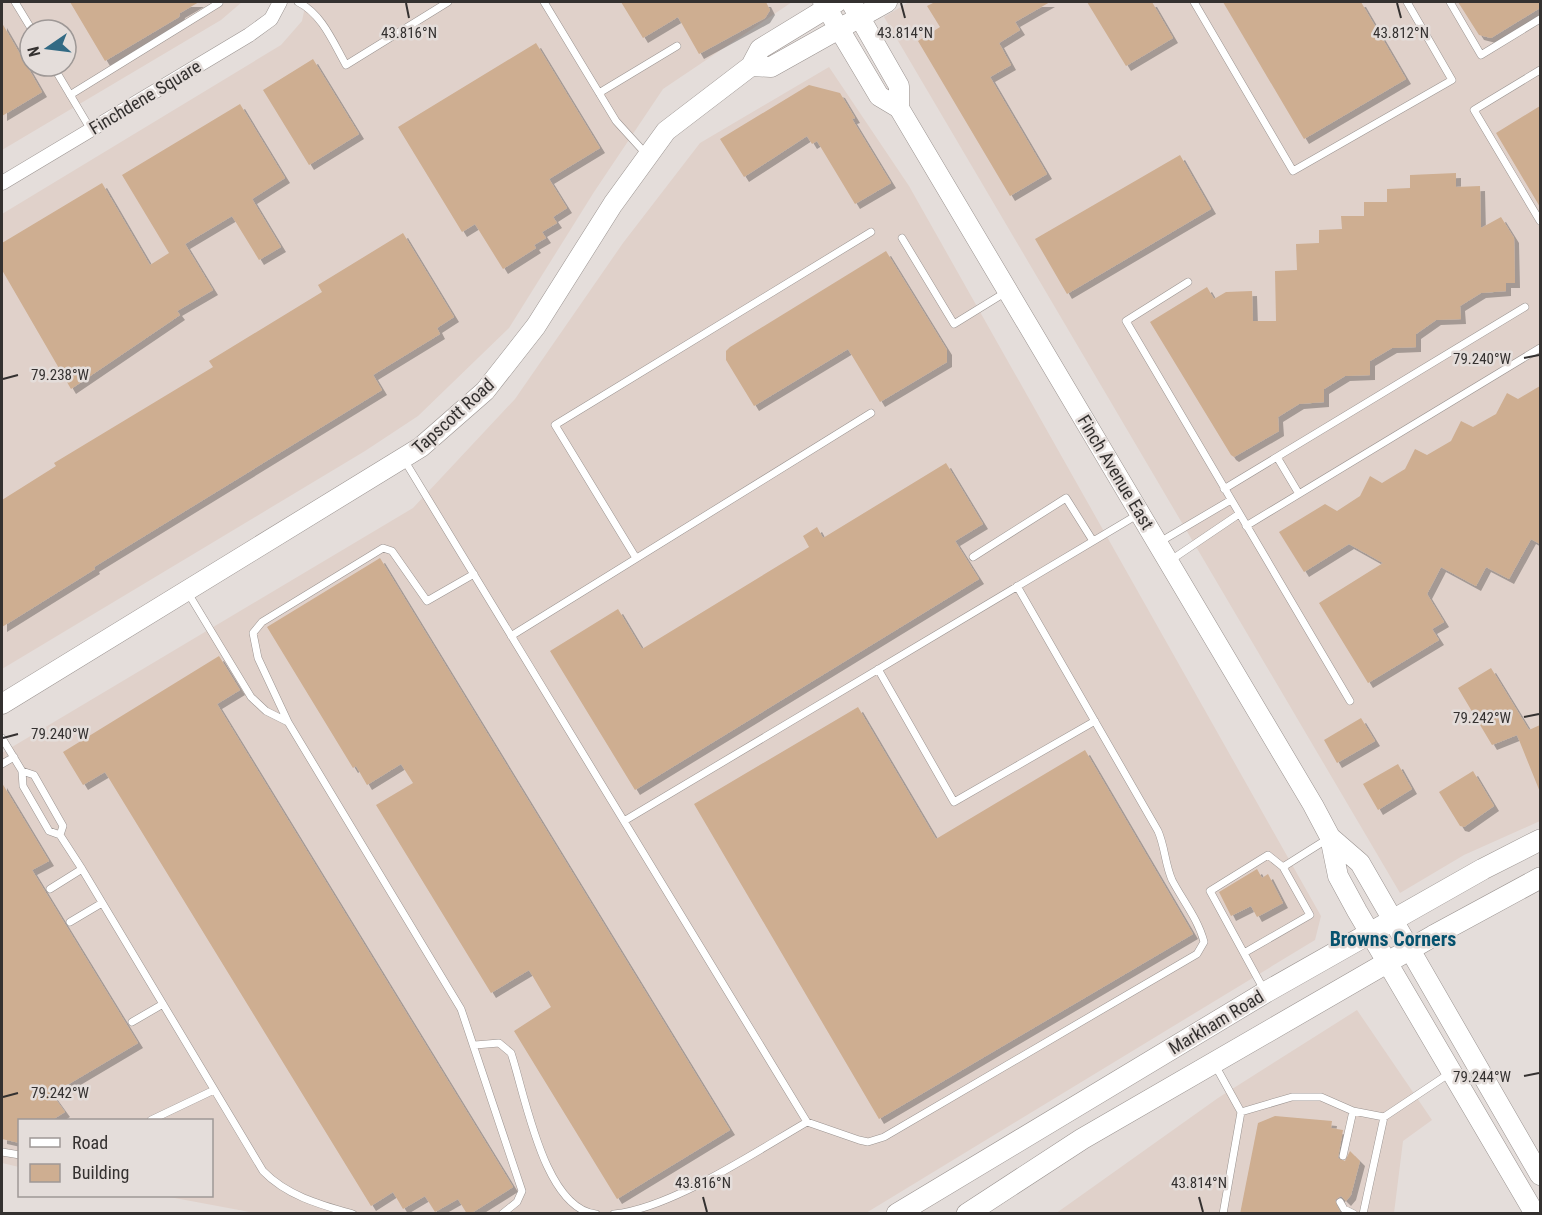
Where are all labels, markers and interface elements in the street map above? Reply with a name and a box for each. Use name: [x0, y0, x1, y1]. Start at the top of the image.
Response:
north arrow: [18, 18, 78, 78]
text: 43.816°N: [381, 24, 437, 42]
text: 43.814°N: [877, 24, 933, 42]
text: 43.812°N: [1373, 24, 1429, 42]
text: N: [24, 44, 44, 59]
street label: Finchdene Square: [85, 55, 205, 139]
text: 79.240°W: [1453, 350, 1512, 368]
text: 79.238°W: [31, 366, 90, 384]
street label: Tapscott Road: [408, 374, 498, 458]
street label: Finch Avenue East: [1074, 411, 1158, 533]
text: 79.242°W: [1453, 709, 1512, 727]
text: 79.240°W: [31, 725, 90, 743]
district label: Browns Corners: [1330, 927, 1456, 951]
street label: Markham Road: [1165, 985, 1267, 1059]
text: 79.244°W: [1453, 1068, 1512, 1086]
text: 79.242°W: [31, 1084, 90, 1102]
legend: [18, 1119, 213, 1197]
text: Road: [72, 1132, 108, 1153]
text: Building: [72, 1162, 129, 1183]
text: 43.816°N: [675, 1174, 731, 1192]
text: 43.814°N: [1171, 1174, 1227, 1192]

